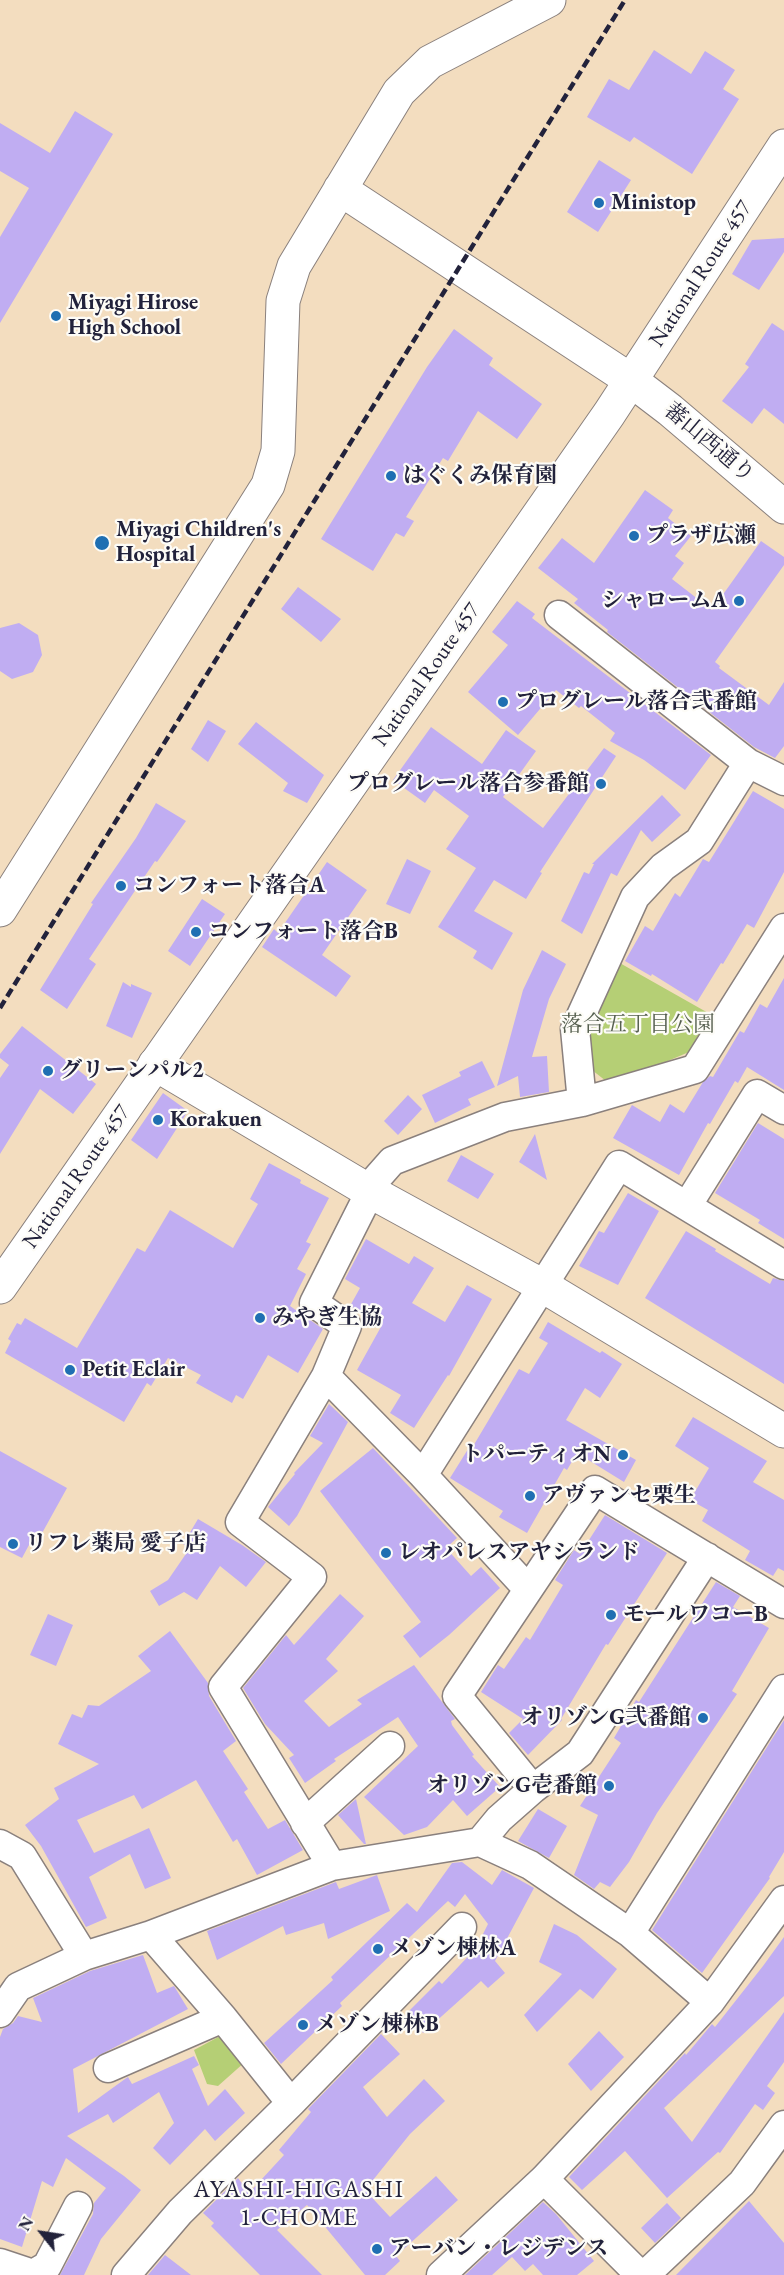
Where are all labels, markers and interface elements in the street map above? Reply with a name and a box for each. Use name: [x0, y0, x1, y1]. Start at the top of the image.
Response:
place label: Ministop: [611, 190, 696, 216]
marker: Ministop: [592, 196, 606, 210]
street label: National Route 457: [644, 196, 758, 352]
place label: Miyagi Hirose High School: [68, 290, 198, 342]
marker: Miyagi Hirose High School: [49, 309, 63, 323]
street label: 蕃山西通り: [658, 398, 760, 488]
place label: はぐくみ保育園: [403, 463, 557, 489]
marker: はぐくみ保育園: [384, 469, 398, 483]
place label: Miyagi Children's Hospital: [116, 517, 281, 568]
place label: プラザ広瀬: [646, 523, 756, 549]
marker: プラザ広瀬: [627, 529, 641, 543]
marker: Miyagi Children's Hospital: [93, 534, 111, 552]
place label: シャロームA: [601, 588, 727, 614]
marker: シャロームA: [732, 594, 746, 608]
street label: National Route 457: [368, 598, 486, 752]
place label: プログレール落合弐番館: [515, 689, 757, 715]
marker: プログレール落合弐番館: [496, 695, 510, 709]
place label: プログレール落合参番館: [347, 771, 589, 797]
marker: プログレール落合参番館: [594, 777, 608, 791]
place label: コンフォート落合A: [133, 873, 325, 899]
marker: コンフォート落合A: [114, 879, 128, 893]
place label: コンフォート落合B: [208, 919, 398, 945]
marker: コンフォート落合B: [189, 925, 203, 939]
park label: 落合五丁目公園: [561, 1012, 715, 1038]
place label: グリーンパル2: [60, 1058, 204, 1084]
marker: グリーンパル2: [41, 1064, 55, 1078]
street label: National Route 457: [18, 1100, 136, 1254]
place label: Korakuen: [170, 1107, 262, 1133]
marker: Korakuen: [151, 1113, 165, 1127]
place label: みやぎ生協: [272, 1305, 382, 1331]
marker: みやぎ生協: [253, 1311, 267, 1325]
place label: Petit Eclair: [82, 1357, 185, 1383]
marker: Petit Eclair: [63, 1363, 77, 1377]
place label: トパーティオN: [461, 1442, 611, 1468]
marker: トパーティオN: [616, 1448, 630, 1462]
place label: アヴァンセ栗生: [542, 1483, 696, 1509]
marker: アヴァンセ栗生: [523, 1489, 537, 1503]
place label: リフレ薬局 愛子店: [25, 1531, 206, 1557]
marker: リフレ薬局 愛子店: [6, 1537, 20, 1551]
place label: レオパレスアヤシランド: [398, 1540, 640, 1566]
marker: レオパレスアヤシランド: [379, 1546, 393, 1560]
place label: モールワコーB: [623, 1602, 768, 1628]
marker: モールワコーB: [604, 1608, 618, 1622]
place label: オリゾンG弐番館: [521, 1705, 691, 1731]
marker: オリゾンG弐番館: [696, 1711, 710, 1725]
place label: オリゾンG壱番館: [427, 1773, 597, 1799]
marker: オリゾンG壱番館: [602, 1779, 616, 1793]
place label: メゾン棟林A: [390, 1936, 516, 1962]
marker: メゾン棟林A: [371, 1942, 385, 1956]
place label: メゾン棟林B: [315, 2012, 439, 2038]
marker: メゾン棟林B: [296, 2018, 310, 2032]
district label: AYASHI-HIGASHI 1-CHOME: [194, 2176, 404, 2232]
north arrow: [12, 2203, 72, 2263]
text: N: [14, 2213, 38, 2235]
place label: アーバン・レジデンス: [389, 2236, 608, 2262]
marker: アーバン・レジデンス: [370, 2242, 384, 2256]

